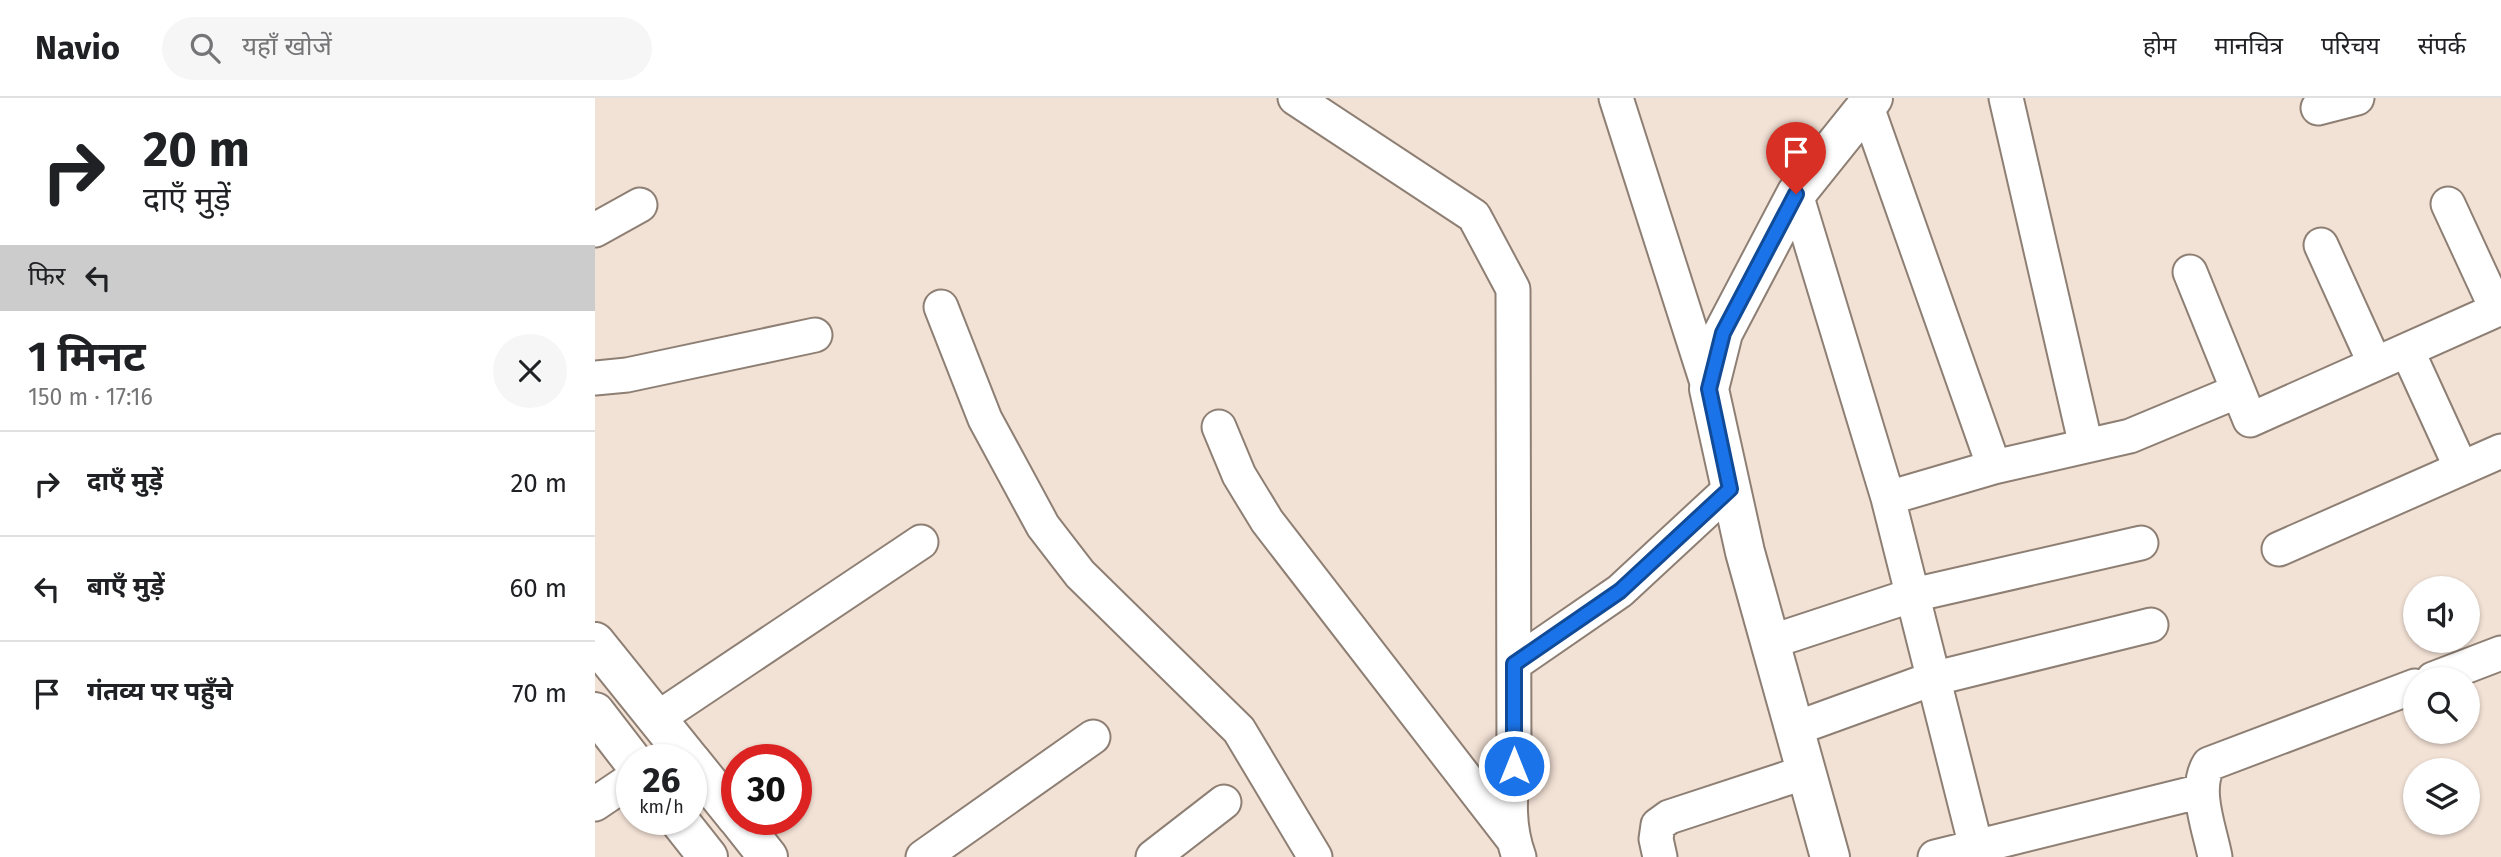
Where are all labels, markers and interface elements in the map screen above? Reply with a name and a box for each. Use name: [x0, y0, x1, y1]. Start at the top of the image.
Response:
search box: [162, 17, 652, 80]
text: Navio: [35, 28, 120, 68]
icon: search: [186, 29, 224, 67]
text: यहाँ खोजें: [242, 31, 332, 62]
text: होम: [2143, 32, 2176, 60]
text: मानचित्र: [2214, 32, 2283, 60]
text: परिचय: [2321, 32, 2380, 60]
text: संपर्क: [2418, 32, 2466, 60]
text: 20 m: [143, 120, 250, 179]
pin: [1766, 122, 1826, 194]
icon: right: [28, 126, 119, 217]
icon: arrive: [1777, 133, 1815, 171]
text: दाएँ मुड़ें: [143, 180, 231, 218]
icon: left: [79, 259, 117, 297]
text: फिर: [28, 261, 65, 292]
text: 1 मिनट: [28, 332, 146, 382]
button: close: [493, 334, 567, 408]
text: 150 m · 17:16: [28, 383, 153, 411]
icon: right: [28, 465, 66, 503]
text: दाएँ मुड़ें: [87, 466, 163, 497]
text: 20 m: [510, 468, 567, 499]
icon: left: [28, 570, 66, 608]
text: बाएँ मुड़ें: [87, 571, 164, 602]
text: 60 m: [509, 573, 567, 604]
map controls: [2403, 576, 2480, 835]
button: sound: [2403, 576, 2480, 653]
button: search: [2403, 667, 2480, 744]
icon: arrive: [28, 675, 66, 713]
text: गंतव्य पर पहुँचे: [87, 676, 233, 707]
text: 70 m: [512, 678, 567, 709]
position arrow: [1477, 729, 1551, 803]
speed limit sign: 30: [721, 744, 812, 835]
button: layers: [2403, 758, 2480, 835]
text: 26: [643, 759, 680, 801]
text: km/h: [639, 796, 684, 818]

